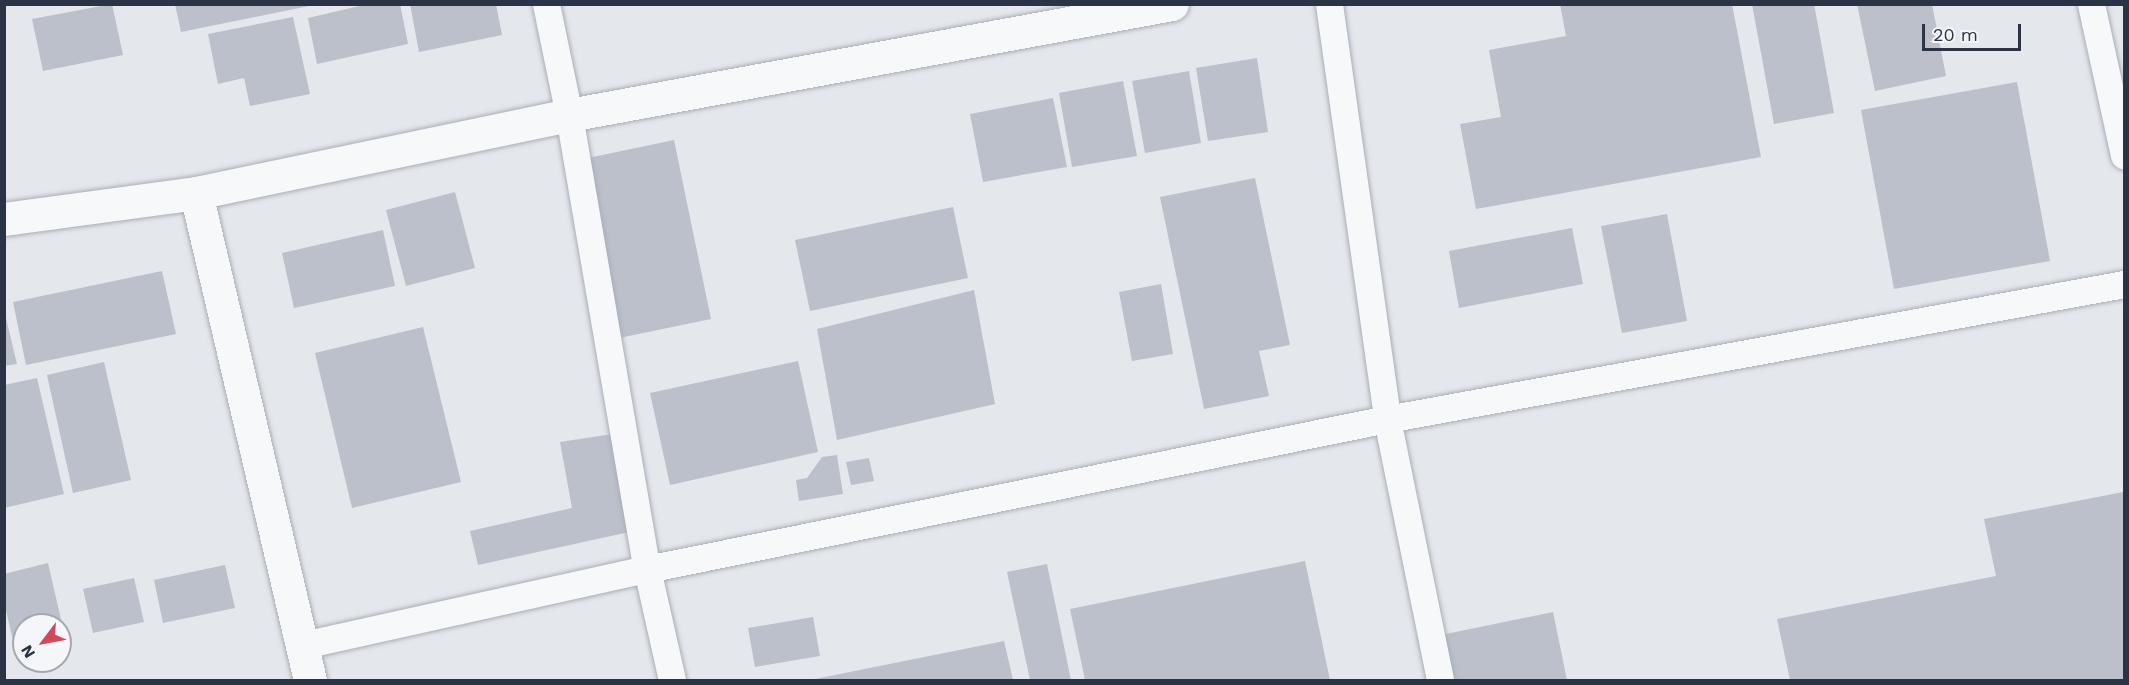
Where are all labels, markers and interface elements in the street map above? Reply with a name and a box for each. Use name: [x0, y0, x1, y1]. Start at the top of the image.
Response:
scale bar: [1925, 12, 2024, 50]
text: 20 m: [1933, 24, 1978, 45]
north arrow: [12, 613, 72, 673]
text: N: [17, 642, 39, 662]

